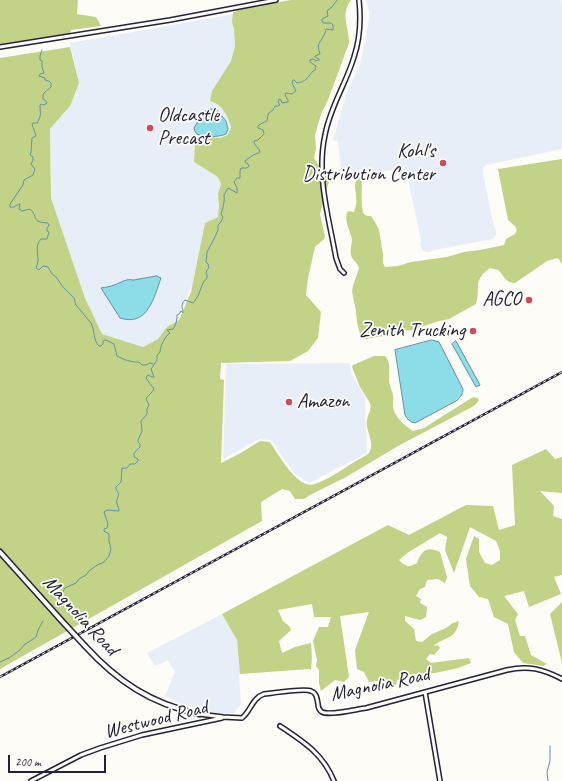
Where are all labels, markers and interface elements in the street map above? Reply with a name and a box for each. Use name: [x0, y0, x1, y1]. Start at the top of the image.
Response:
place label: Oldcastle Precast: [158, 104, 219, 151]
marker: Oldcastle Precast: [145, 123, 155, 133]
place label: Kohl's Distribution Center: [302, 140, 435, 187]
marker: Kohl's Distribution Center: [438, 158, 448, 168]
place label: AGCO: [482, 288, 521, 312]
marker: AGCO: [524, 295, 534, 305]
place label: Zenith Trucking: [359, 319, 465, 343]
marker: Zenith Trucking: [468, 326, 478, 336]
place label: Amazon: [297, 390, 349, 414]
marker: Amazon: [284, 397, 294, 407]
street label: Magnolia Road: [37, 571, 123, 661]
street label: Magnolia Road: [328, 663, 432, 707]
street label: Westwood Road: [102, 696, 210, 744]
scale bar: [10, 747, 108, 773]
text: 200 m: [15, 754, 41, 770]

